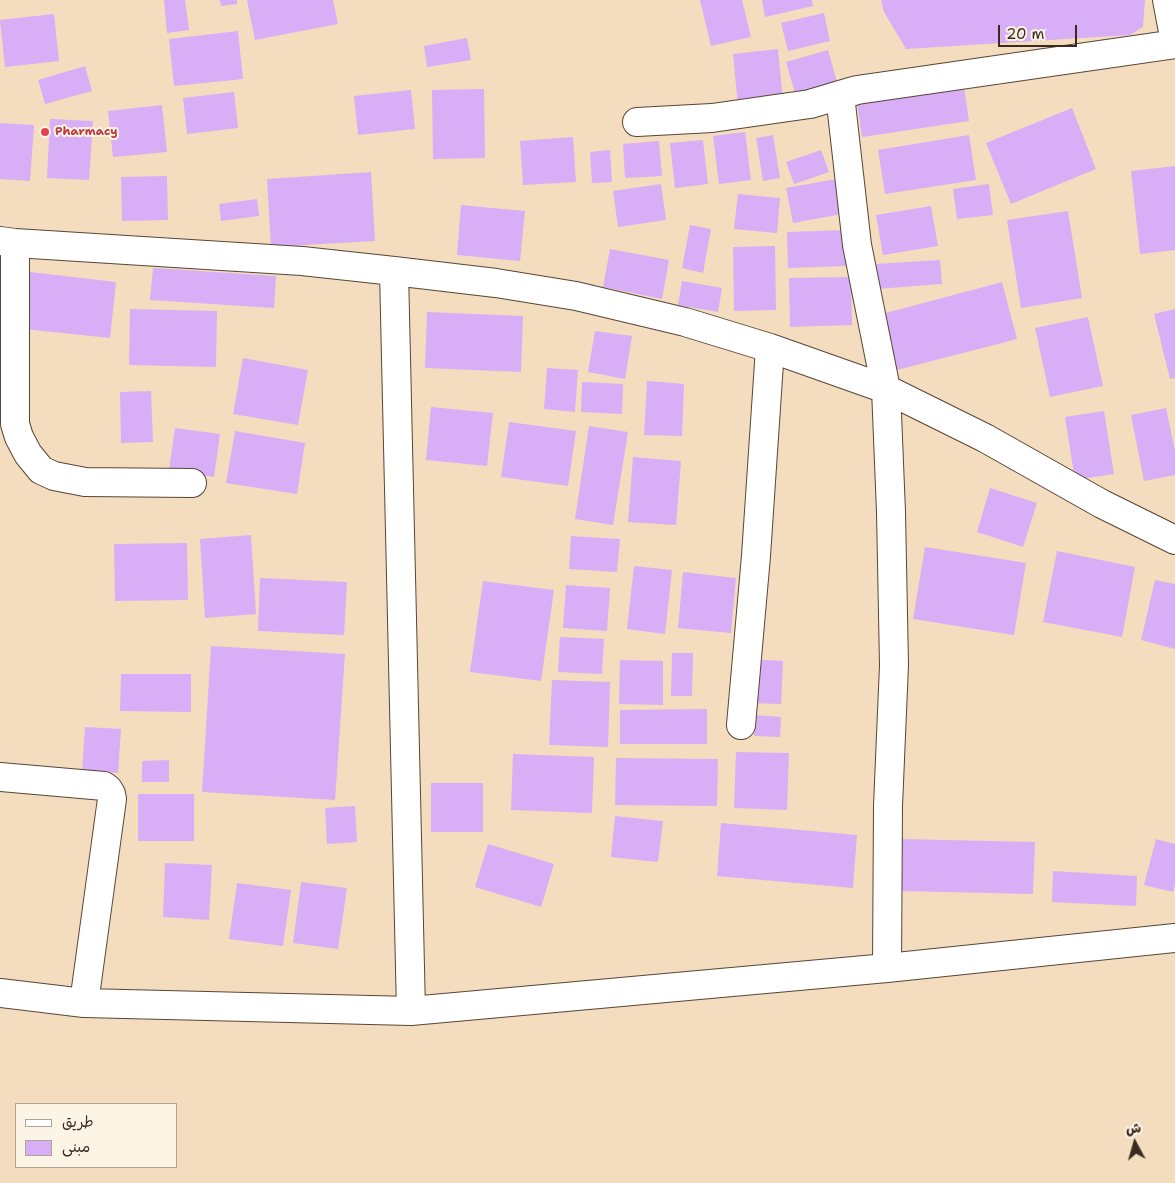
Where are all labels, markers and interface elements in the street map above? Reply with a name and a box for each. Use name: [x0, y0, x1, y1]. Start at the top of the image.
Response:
scale bar: [1000, 15, 1079, 47]
text: 20 m: [1006, 24, 1045, 44]
place label: Pharmacy: [55, 125, 118, 139]
marker: Pharmacy: [39, 126, 51, 138]
legend: [15, 1103, 178, 1168]
text: طريق: [62, 1112, 94, 1132]
north arrow: [1110, 1118, 1160, 1168]
text: ش: [1125, 1118, 1142, 1138]
text: مبنى: [62, 1137, 90, 1157]

